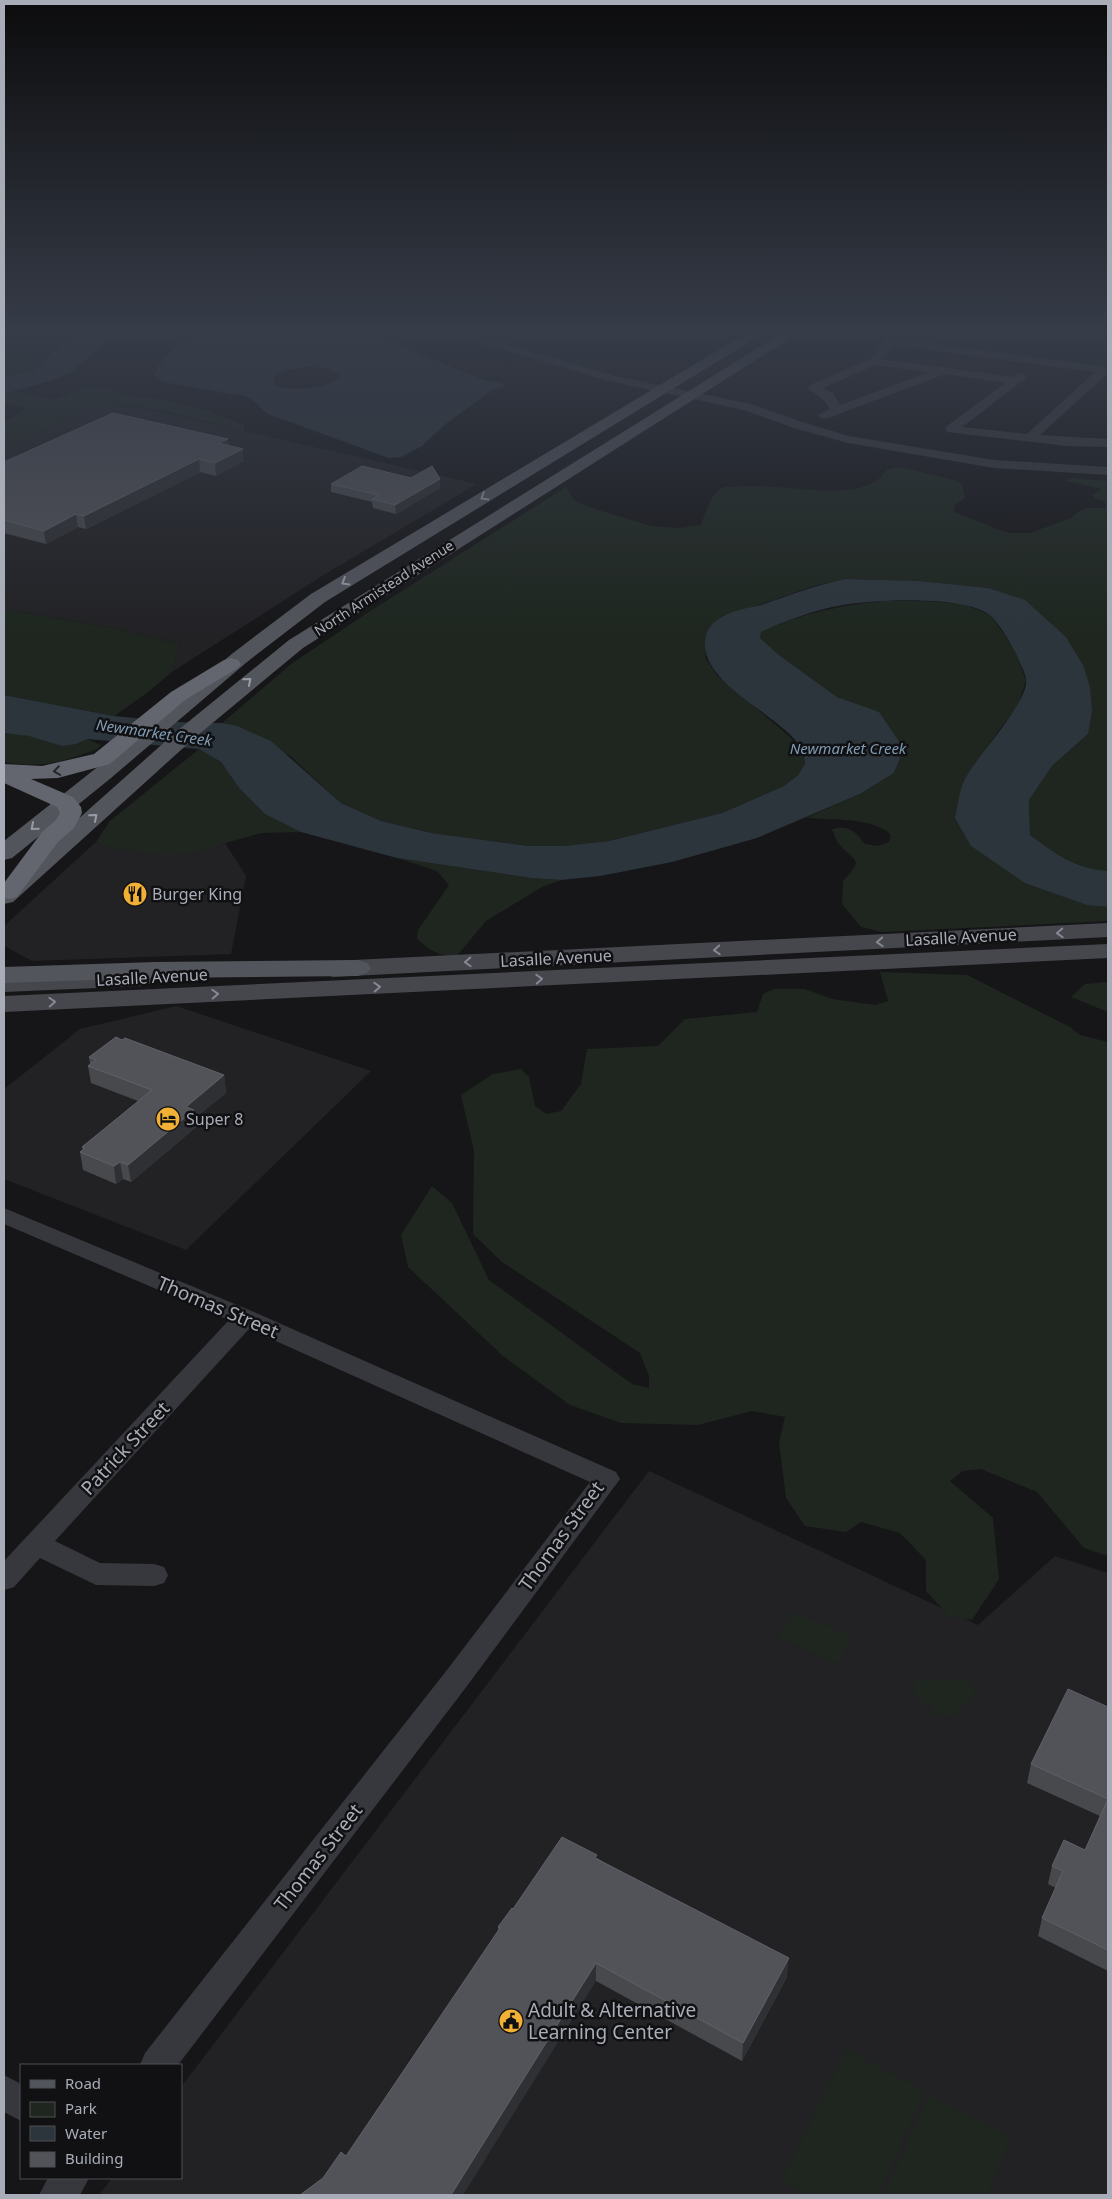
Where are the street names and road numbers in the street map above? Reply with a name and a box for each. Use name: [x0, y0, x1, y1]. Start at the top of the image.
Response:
street label: North Armistead Avenue: [310, 535, 457, 640]
street label: Lasalle Avenue: [905, 923, 1017, 951]
street label: Lasalle Avenue: [500, 944, 612, 972]
street label: Lasalle Avenue: [96, 963, 208, 991]
street label: Thomas Street: [153, 1270, 283, 1344]
street label: Patrick Street: [75, 1396, 175, 1500]
street label: Thomas Street: [512, 1476, 610, 1596]
street label: Thomas Street: [268, 1798, 368, 1916]

